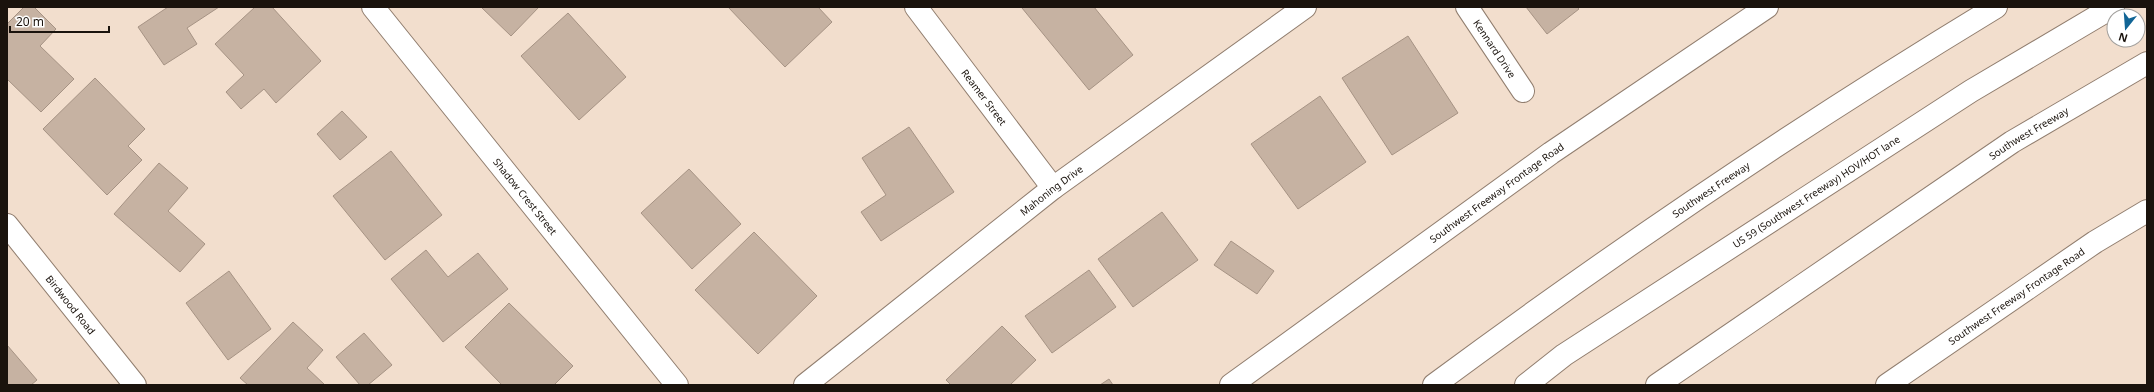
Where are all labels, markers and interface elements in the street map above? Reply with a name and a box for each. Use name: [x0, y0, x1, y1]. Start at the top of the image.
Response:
scale bar: [10, 8, 109, 34]
north arrow: [2106, 8, 2146, 48]
text: 20 m: [16, 13, 44, 30]
street label: Kennard Drive: [1470, 17, 1519, 81]
text: N: [2116, 30, 2129, 47]
street label: Reamer Street: [958, 66, 1010, 128]
street label: Southwest Freeway: [1986, 103, 2072, 163]
street label: US 59 (Southwest Freeway) HOV/HOT lane: [1730, 132, 1903, 251]
street label: Southwest Freeway Frontage Road: [1427, 139, 1567, 246]
street label: Shadow Crest Street: [490, 155, 561, 238]
street label: Southwest Freeway: [1669, 158, 1753, 221]
street label: Mahoning Drive: [1017, 162, 1086, 219]
street label: Southwest Freeway Frontage Road: [1945, 244, 2087, 348]
street label: Birdwood Road: [43, 272, 99, 337]

